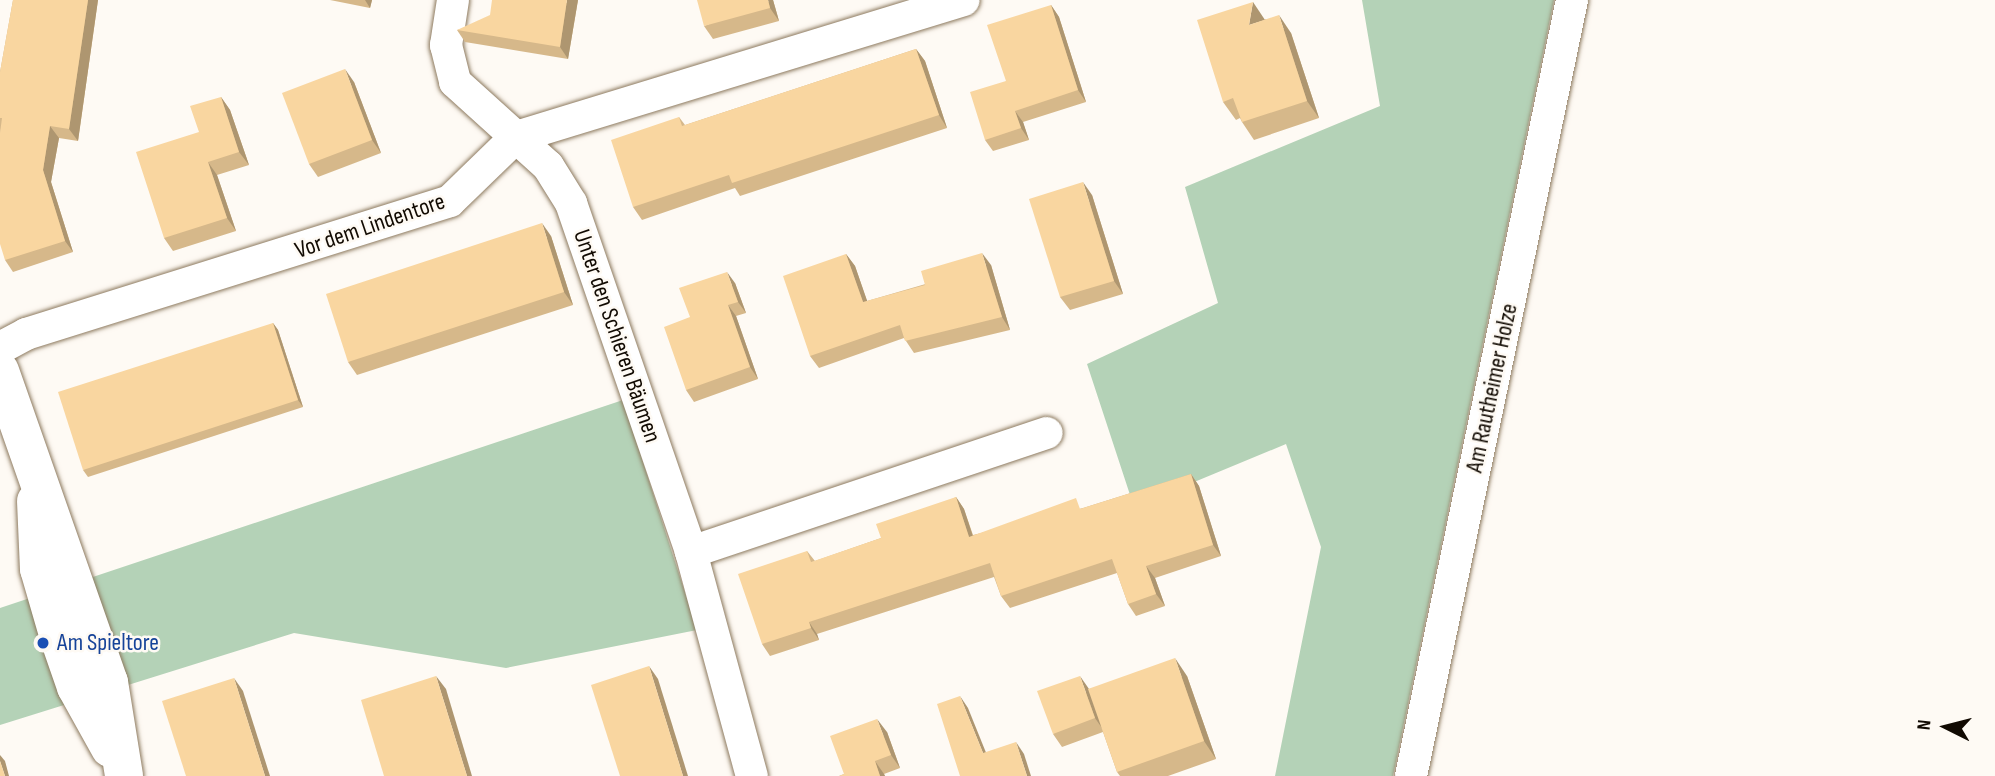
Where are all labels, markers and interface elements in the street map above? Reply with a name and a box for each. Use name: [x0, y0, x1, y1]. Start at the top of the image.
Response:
street label: Vor dem Lindentore: [291, 187, 449, 265]
street label: Unter den Schieren Bäumen: [567, 226, 667, 446]
street label: Am Rautheimer Holze: [1460, 301, 1524, 475]
place label: Am Spieltore: [57, 629, 159, 657]
marker: Am Spieltore: [35, 635, 51, 651]
north arrow: [1911, 692, 1981, 762]
text: N: [1913, 719, 1937, 731]

